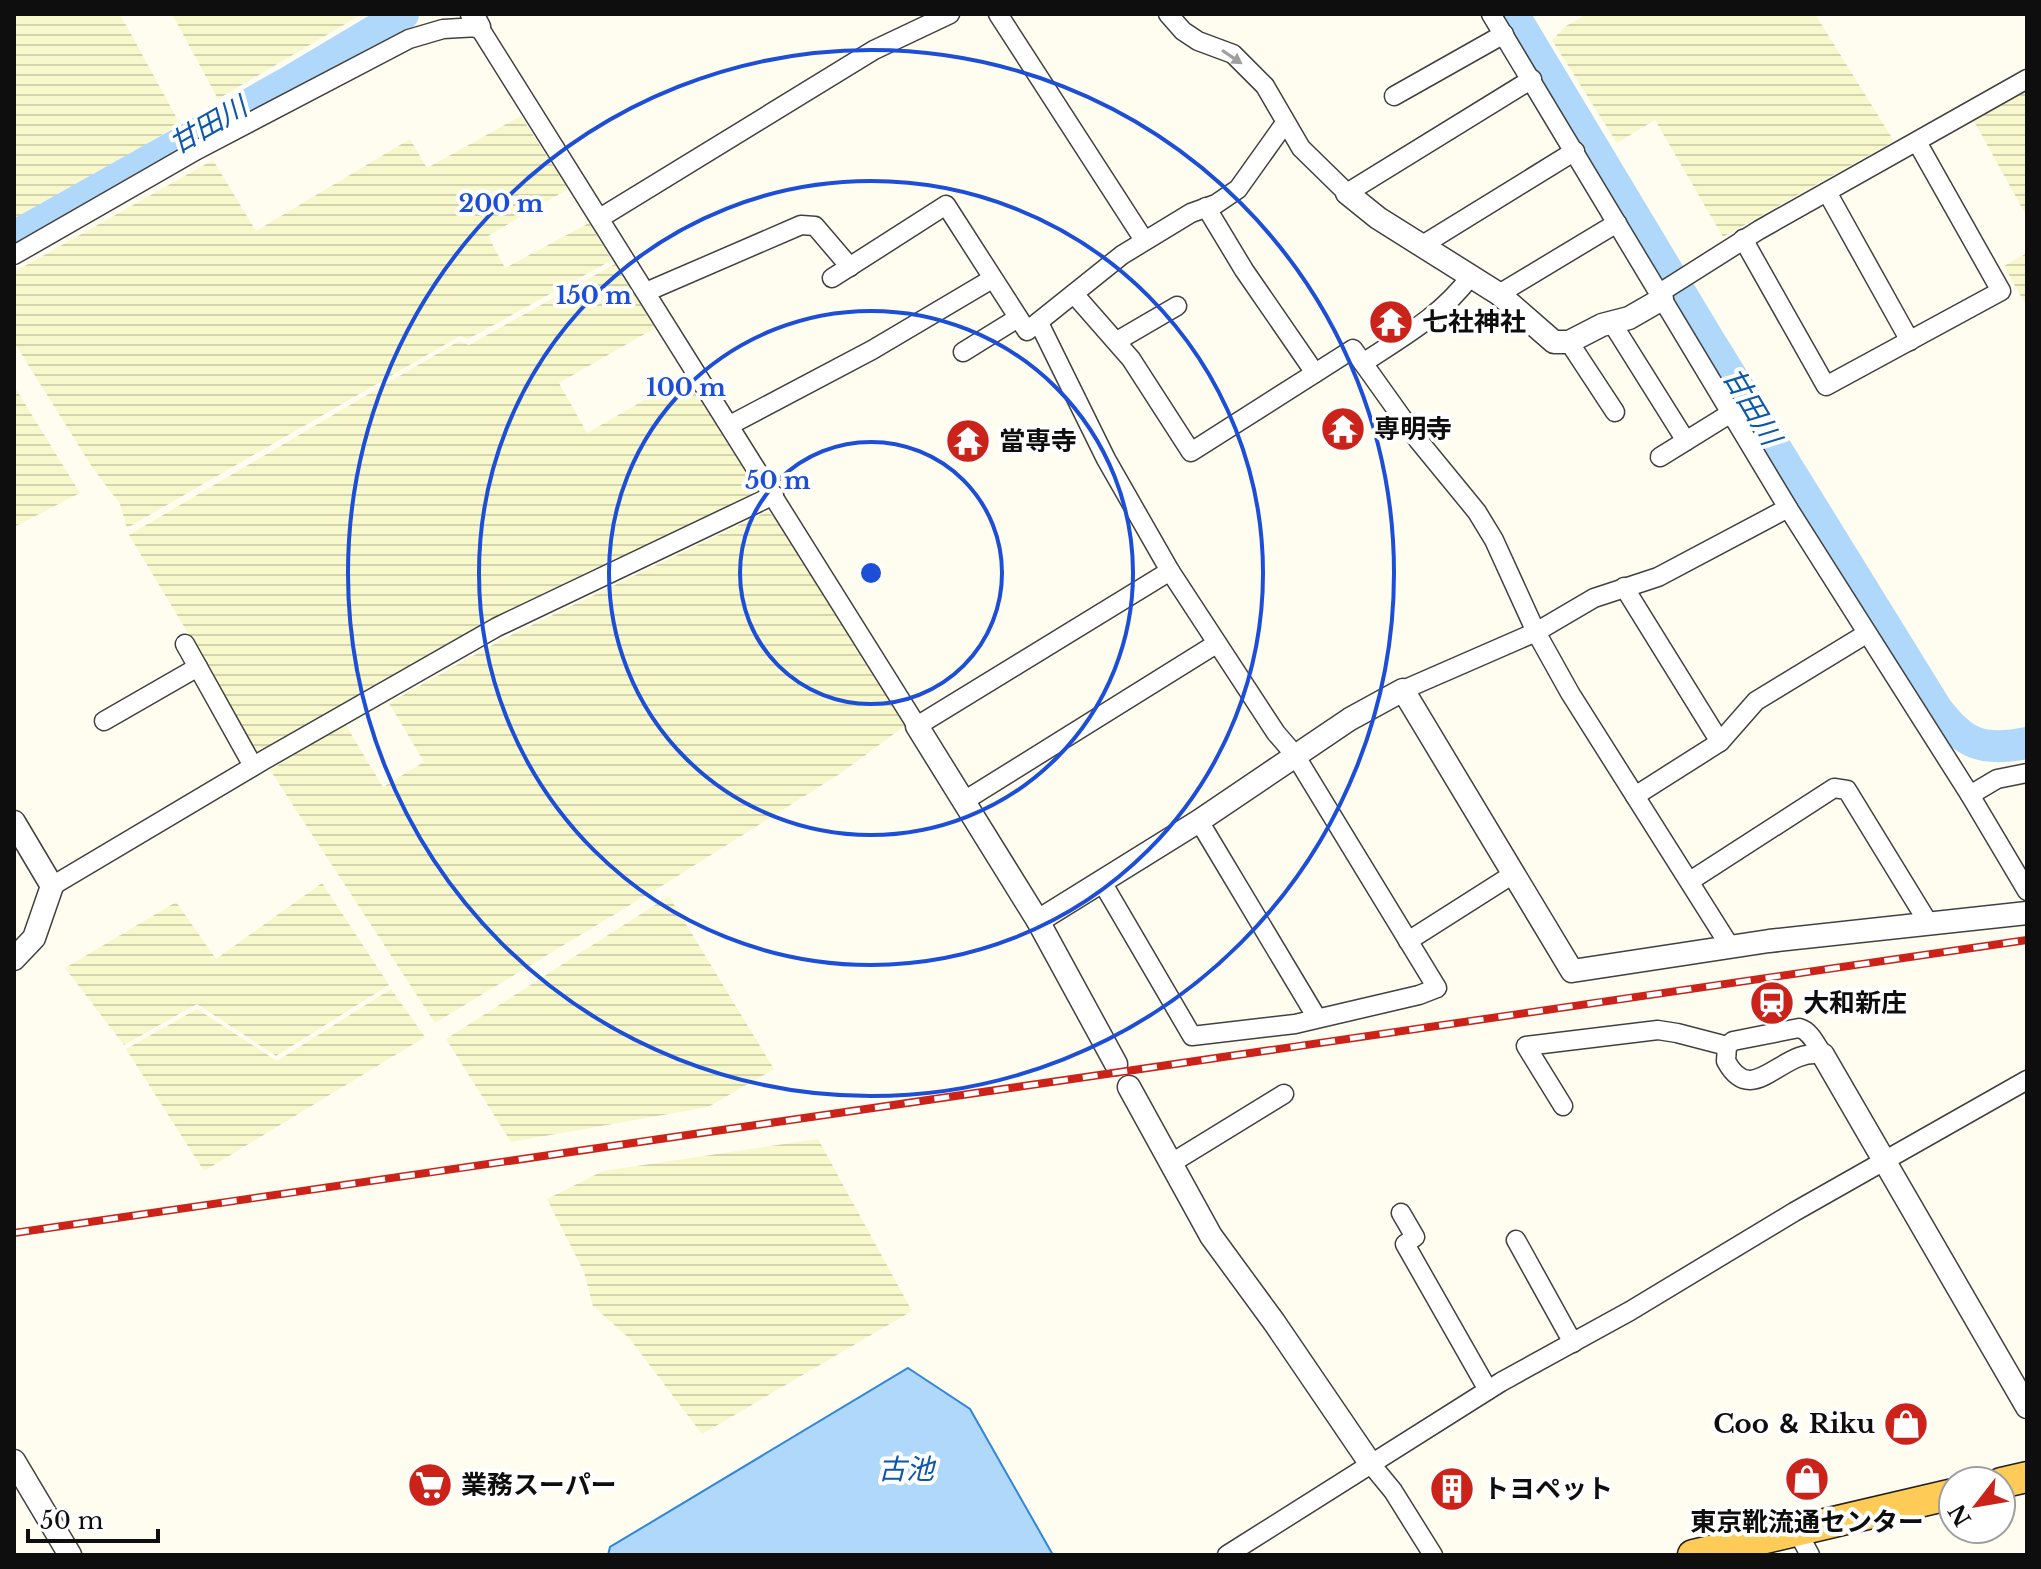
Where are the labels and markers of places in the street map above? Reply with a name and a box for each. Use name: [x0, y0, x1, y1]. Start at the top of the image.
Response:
temple icon: 七社神社: [1367, 298, 1415, 346]
place label: 七社神社: [1422, 306, 1526, 338]
temple icon: 専明寺: [1319, 405, 1367, 453]
place label: 専明寺: [1374, 413, 1452, 445]
temple icon: 當専寺: [944, 417, 992, 465]
place label: 當専寺: [999, 425, 1077, 457]
centre of rings: [857, 559, 885, 587]
station icon: 大和新庄: [1748, 979, 1796, 1027]
place label: 大和新庄: [1803, 987, 1907, 1019]
shop icon: Coo ＆ Riku: [1882, 1400, 1930, 1448]
place label: Coo ＆ Riku: [1713, 1408, 1876, 1440]
shop icon: 東京靴流通センター: [1783, 1455, 1831, 1503]
supermarket icon: 業務スーパー: [406, 1461, 454, 1509]
building icon: トヨペット: [1428, 1465, 1476, 1513]
place label: 業務スーパー: [461, 1469, 617, 1501]
place label: トヨペット: [1483, 1473, 1613, 1505]
place label: 東京靴流通センター: [1690, 1506, 1924, 1538]

